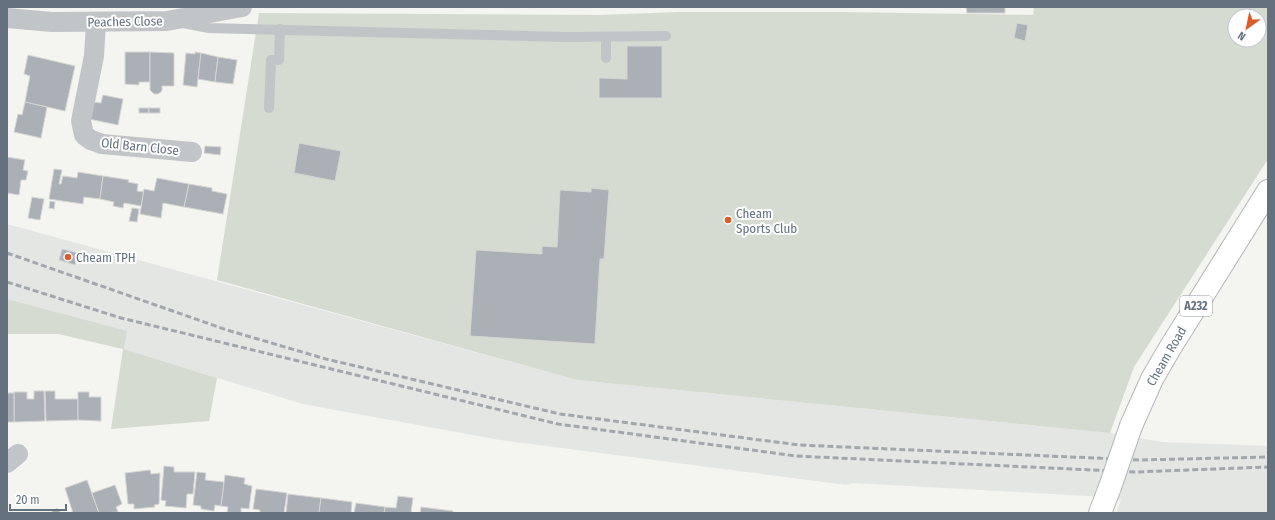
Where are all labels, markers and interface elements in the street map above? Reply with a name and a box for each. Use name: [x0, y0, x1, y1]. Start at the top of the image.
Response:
north arrow: [1227, 8, 1267, 48]
street label: Peaches Close: [87, 13, 163, 30]
text: N: [1236, 29, 1248, 43]
street label: Old Barn Close: [100, 135, 180, 158]
place label: Cheam Sports Club: [736, 206, 797, 236]
marker: Cheam Sports Club: [723, 215, 733, 225]
place label: Cheam TPH: [76, 250, 136, 265]
marker: Cheam TPH: [63, 252, 73, 262]
road number: A232: [1180, 296, 1212, 316]
street label: Cheam Road: [1143, 324, 1189, 389]
scale bar: [10, 486, 66, 512]
text: 20 m: [16, 493, 40, 507]

